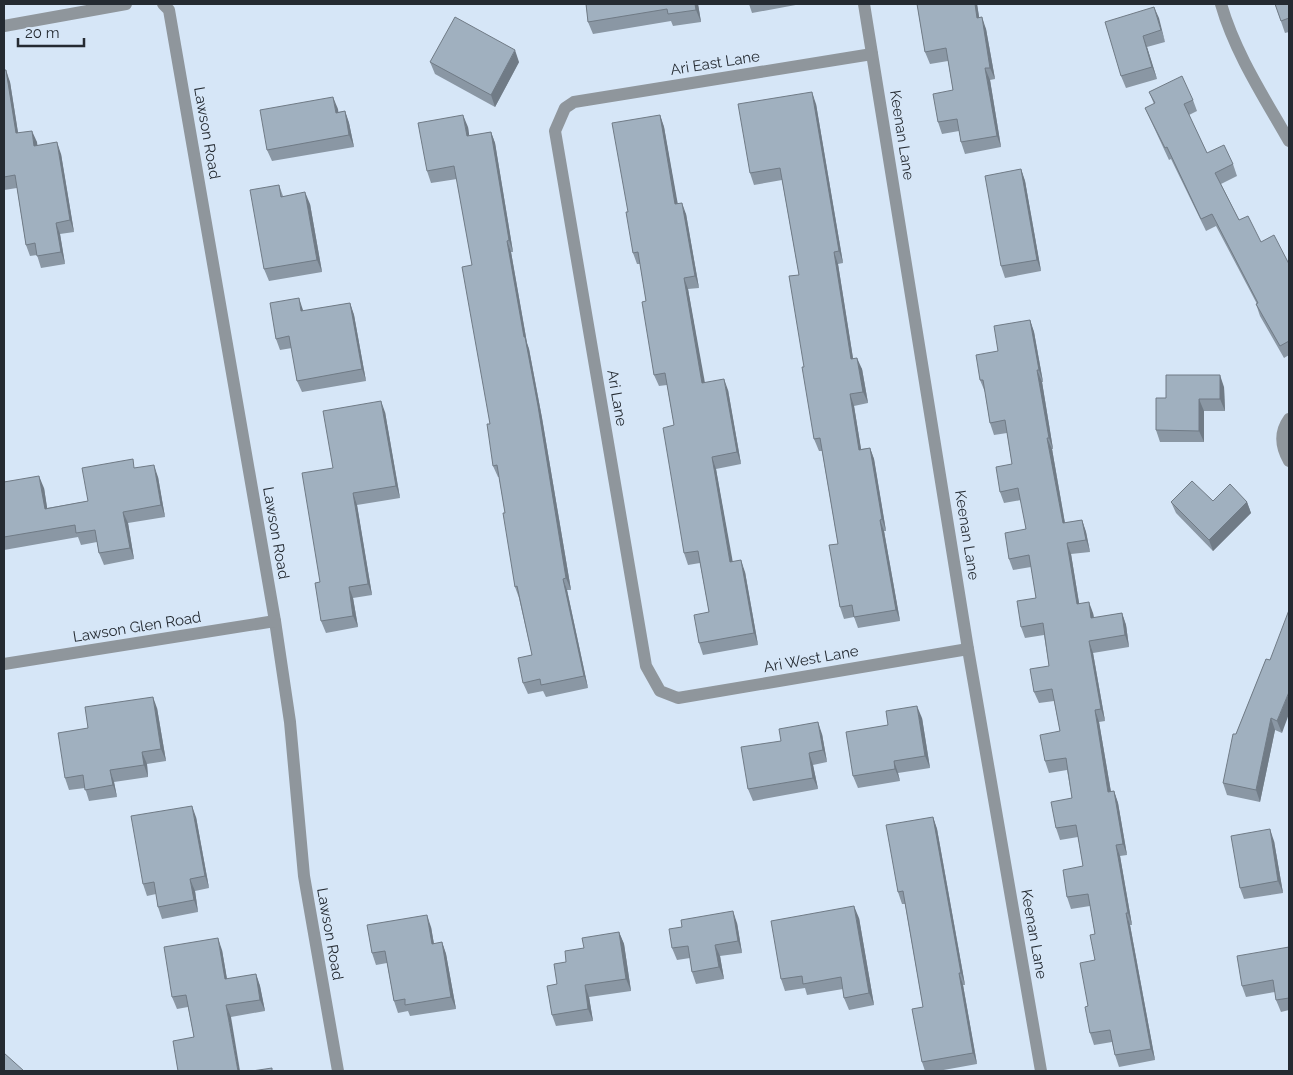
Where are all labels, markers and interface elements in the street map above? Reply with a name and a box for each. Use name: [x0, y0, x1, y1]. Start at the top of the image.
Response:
scale bar: [18, 15, 84, 47]
text: 20 m: [25, 24, 60, 42]
street label: Ari East Lane: [669, 47, 761, 79]
street label: Lawson Road: [190, 85, 224, 181]
street label: Keenan Lane: [886, 89, 918, 181]
street label: Ari Lane: [603, 368, 631, 428]
street label: Lawson Road: [259, 485, 293, 581]
street label: Keenan Lane: [951, 489, 983, 581]
street label: Lawson Glen Road: [72, 608, 202, 646]
street label: Ari West Lane: [762, 642, 860, 676]
street label: Lawson Road: [313, 886, 347, 982]
street label: Keenan Lane: [1017, 888, 1051, 980]

